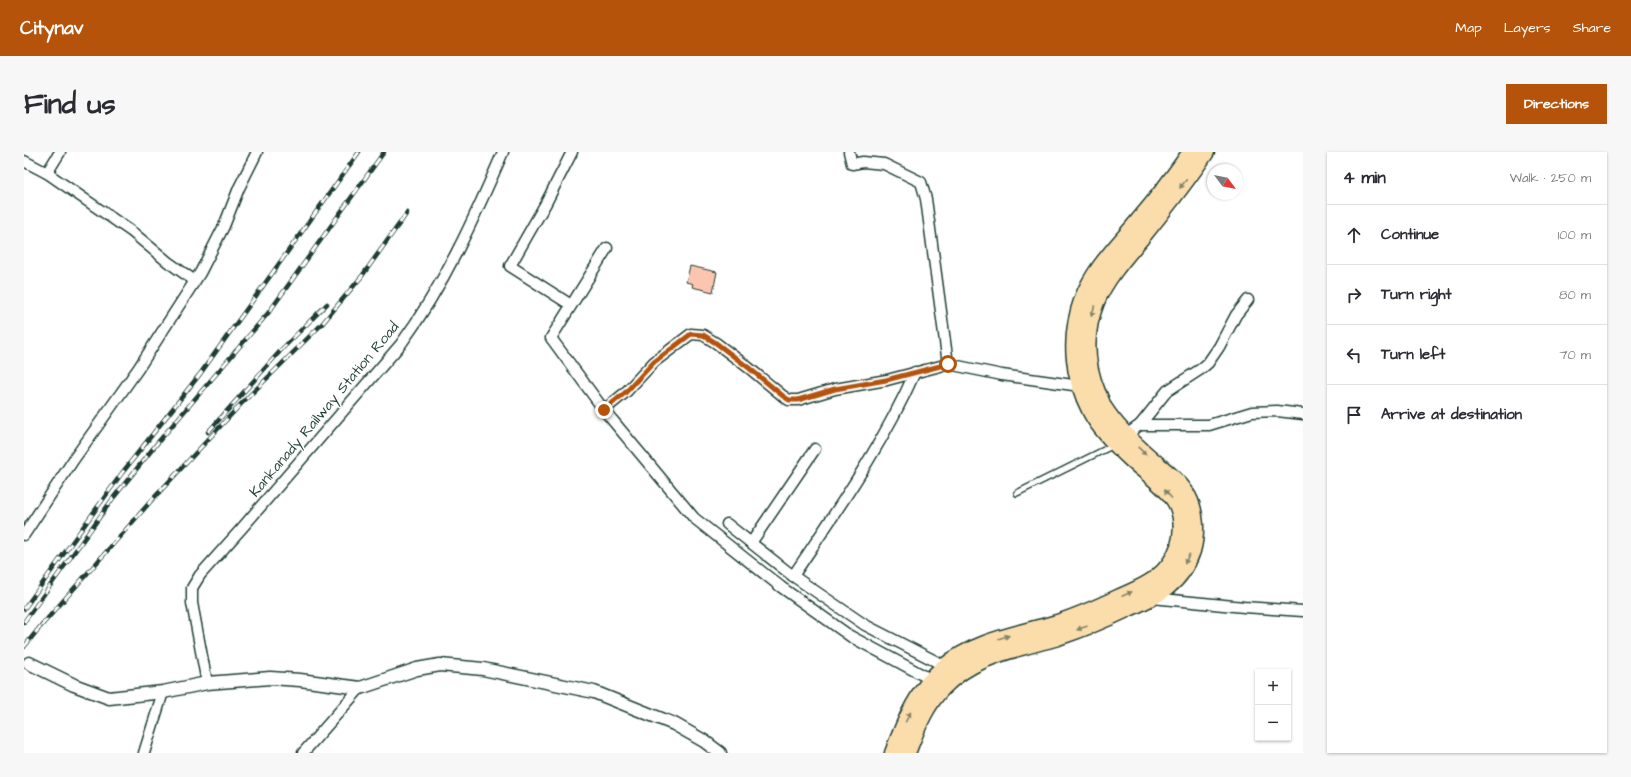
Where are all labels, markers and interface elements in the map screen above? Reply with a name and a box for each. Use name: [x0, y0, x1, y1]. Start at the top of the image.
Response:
text: Citynav: [20, 15, 83, 42]
text: Map: [1455, 18, 1482, 38]
text: Layers: [1504, 18, 1551, 38]
text: Share: [1573, 18, 1611, 38]
button: Directions: [1506, 84, 1607, 124]
text: Find us: [24, 85, 115, 124]
north arrow: [1207, 164, 1243, 200]
text: 4 min: [1343, 166, 1386, 190]
text: Walk · 250 m: [1510, 169, 1591, 187]
one-way arrow: [1179, 179, 1188, 190]
icon: ahead: [1343, 224, 1365, 246]
text: Continue: [1381, 224, 1439, 245]
text: 100 m: [1558, 226, 1591, 244]
icon: right: [1343, 284, 1365, 306]
text: Turn right: [1381, 284, 1452, 305]
text: 80 m: [1559, 286, 1591, 304]
one-way arrow: [1090, 305, 1096, 317]
street label: Kankanady Railway Station Road: [245, 317, 405, 502]
icon: left: [1343, 344, 1365, 366]
text: Turn left: [1381, 344, 1445, 365]
text: 70 m: [1559, 346, 1591, 364]
route start: [939, 355, 957, 373]
route end: [595, 401, 613, 419]
icon: arrive: [1343, 404, 1365, 426]
text: Arrive at destination: [1381, 404, 1522, 425]
one-way arrow: [1137, 446, 1147, 455]
one-way arrow: [1164, 488, 1173, 499]
one-way arrow: [1184, 553, 1191, 565]
one-way arrow: [1121, 591, 1133, 597]
one-way arrow: [1075, 625, 1087, 631]
one-way arrow: [999, 634, 1011, 640]
map controls: [1255, 669, 1291, 741]
button: +: [1255, 669, 1291, 705]
button: −: [1255, 705, 1291, 741]
one-way arrow: [904, 711, 911, 723]

